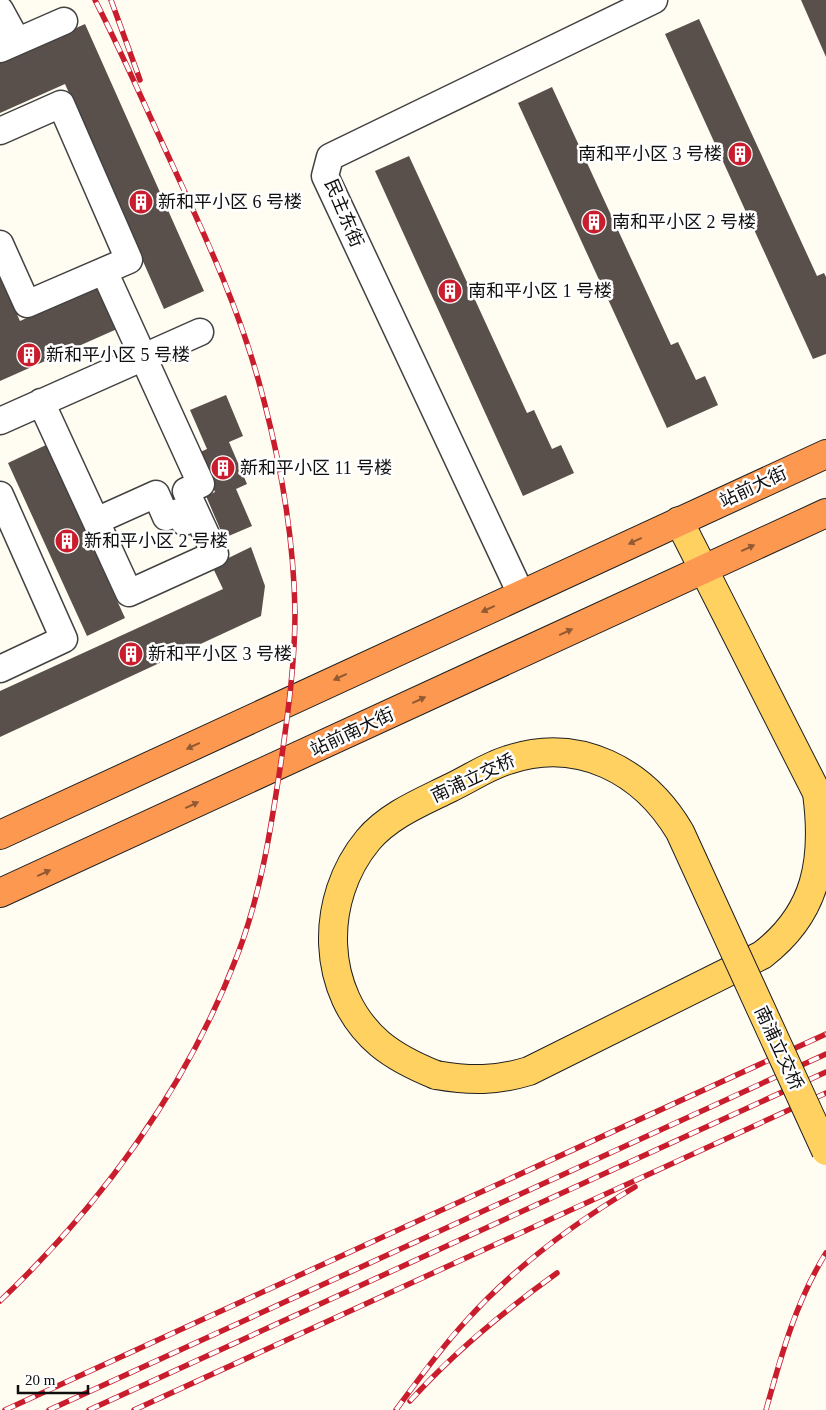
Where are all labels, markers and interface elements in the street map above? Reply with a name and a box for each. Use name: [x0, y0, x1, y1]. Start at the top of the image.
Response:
building icon: 南和平小区 3 号楼: [727, 141, 753, 167]
place label: 南和平小区 3 号楼: [578, 144, 722, 164]
street label: 民主东街: [321, 176, 367, 250]
building icon: 新和平小区 6 号楼: [128, 189, 154, 215]
place label: 新和平小区 6 号楼: [158, 192, 302, 212]
building icon: 南和平小区 2 号楼: [581, 209, 607, 235]
place label: 南和平小区 2 号楼: [612, 212, 756, 232]
building icon: 南和平小区 1 号楼: [437, 278, 463, 304]
place label: 南和平小区 1 号楼: [468, 281, 612, 301]
building icon: 新和平小区 5 号楼: [16, 342, 42, 368]
place label: 新和平小区 5 号楼: [46, 345, 190, 365]
building icon: 新和平小区 11 号楼: [210, 455, 236, 481]
place label: 新和平小区 11 号楼: [240, 458, 392, 478]
street label: 站前大街: [716, 463, 790, 511]
building icon: 新和平小区 2 号楼: [54, 528, 80, 554]
place label: 新和平小区 2 号楼: [84, 531, 228, 551]
one-way arrow: [628, 537, 642, 545]
one-way arrow: [740, 544, 755, 553]
one-way arrow: [481, 606, 495, 614]
one-way arrow: [559, 628, 573, 636]
building icon: 新和平小区 3 号楼: [118, 641, 144, 667]
place label: 新和平小区 3 号楼: [148, 644, 292, 664]
one-way arrow: [333, 674, 347, 682]
one-way arrow: [412, 696, 426, 704]
street label: 站前南大街: [307, 704, 397, 760]
one-way arrow: [186, 742, 200, 750]
street label: 南浦立交桥: [428, 750, 518, 806]
one-way arrow: [185, 801, 199, 809]
one-way arrow: [37, 869, 51, 877]
street label: 南浦立交桥: [751, 1003, 807, 1093]
scale bar: [18, 1362, 88, 1394]
text: 20 m: [25, 1372, 56, 1388]

